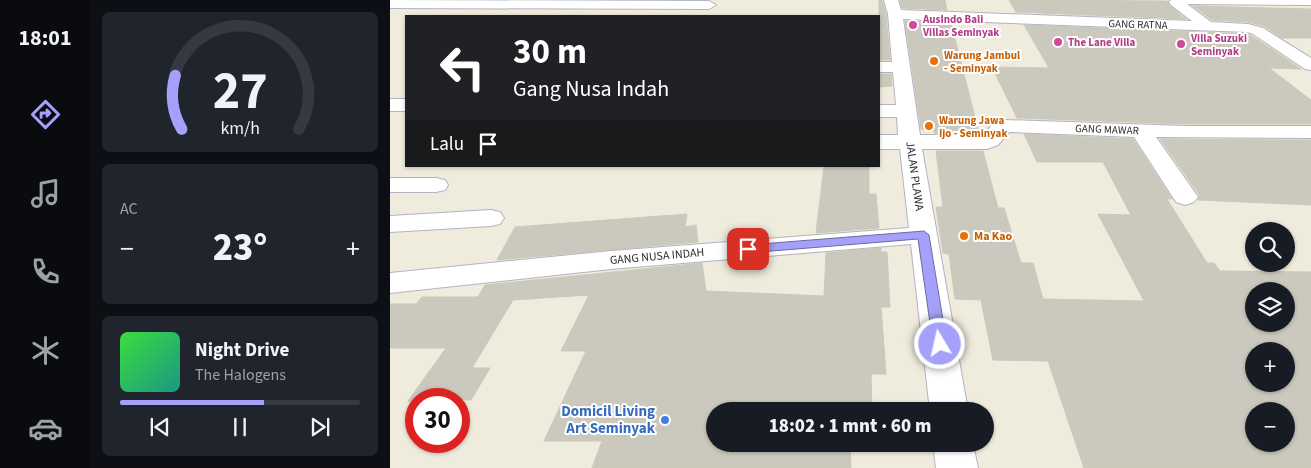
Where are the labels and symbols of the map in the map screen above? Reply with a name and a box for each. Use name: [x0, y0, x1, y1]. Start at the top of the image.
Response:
place label: AusIndo Bali Villas Seminyak: [922, 12, 999, 40]
street label: GANG RATNA: [1108, 16, 1168, 33]
marker: AusIndo Bali Villas Seminyak: [907, 19, 919, 31]
place label: Villa Suzuki Seminyak: [1190, 31, 1247, 59]
place label: The Lane Villa: [1068, 35, 1135, 50]
marker: The Lane Villa: [1052, 36, 1064, 48]
marker: Villa Suzuki Seminyak: [1175, 38, 1187, 50]
place label: Warung Jambul - Seminyak: [944, 48, 1021, 76]
marker: Warung Jambul - Seminyak: [928, 55, 940, 67]
place label: Warung Jawa Ijo - Seminyak: [939, 113, 1007, 141]
marker: Warung Jawa Ijo - Seminyak: [923, 120, 935, 132]
street label: GANG MAWAR: [1075, 121, 1139, 138]
street label: JALAN PLAWA: [901, 140, 928, 212]
pin: [727, 228, 769, 270]
place label: Ma Kao: [974, 228, 1013, 245]
marker: Ma Kao: [958, 230, 970, 242]
street label: GANG NUSA INDAH: [609, 244, 705, 269]
position arrow: [913, 317, 965, 369]
speed limit sign: 30: [405, 388, 470, 453]
place label: Domicil Living Art Seminyak: [561, 401, 656, 439]
marker: Domicil Living Art Seminyak: [659, 414, 671, 426]

